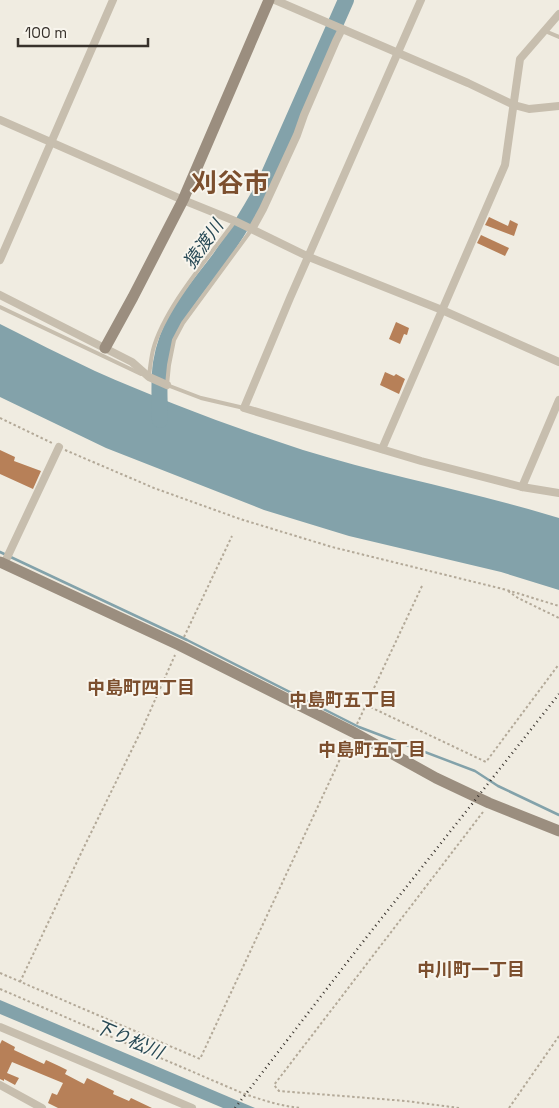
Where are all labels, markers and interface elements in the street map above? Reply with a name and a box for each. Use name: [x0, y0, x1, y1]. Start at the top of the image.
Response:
scale bar: [18, 15, 148, 47]
text: 100 m: [25, 23, 67, 42]
district label: 刈谷市: [191, 166, 269, 200]
water label: 猿渡川: [178, 214, 229, 273]
district label: 中島町四丁目: [87, 676, 195, 699]
district label: 中島町五丁目: [289, 688, 397, 711]
district label: 中島町五丁目: [318, 738, 426, 761]
district label: 中川町一丁目: [417, 958, 525, 981]
water label: 下り松川: [91, 1014, 168, 1064]

